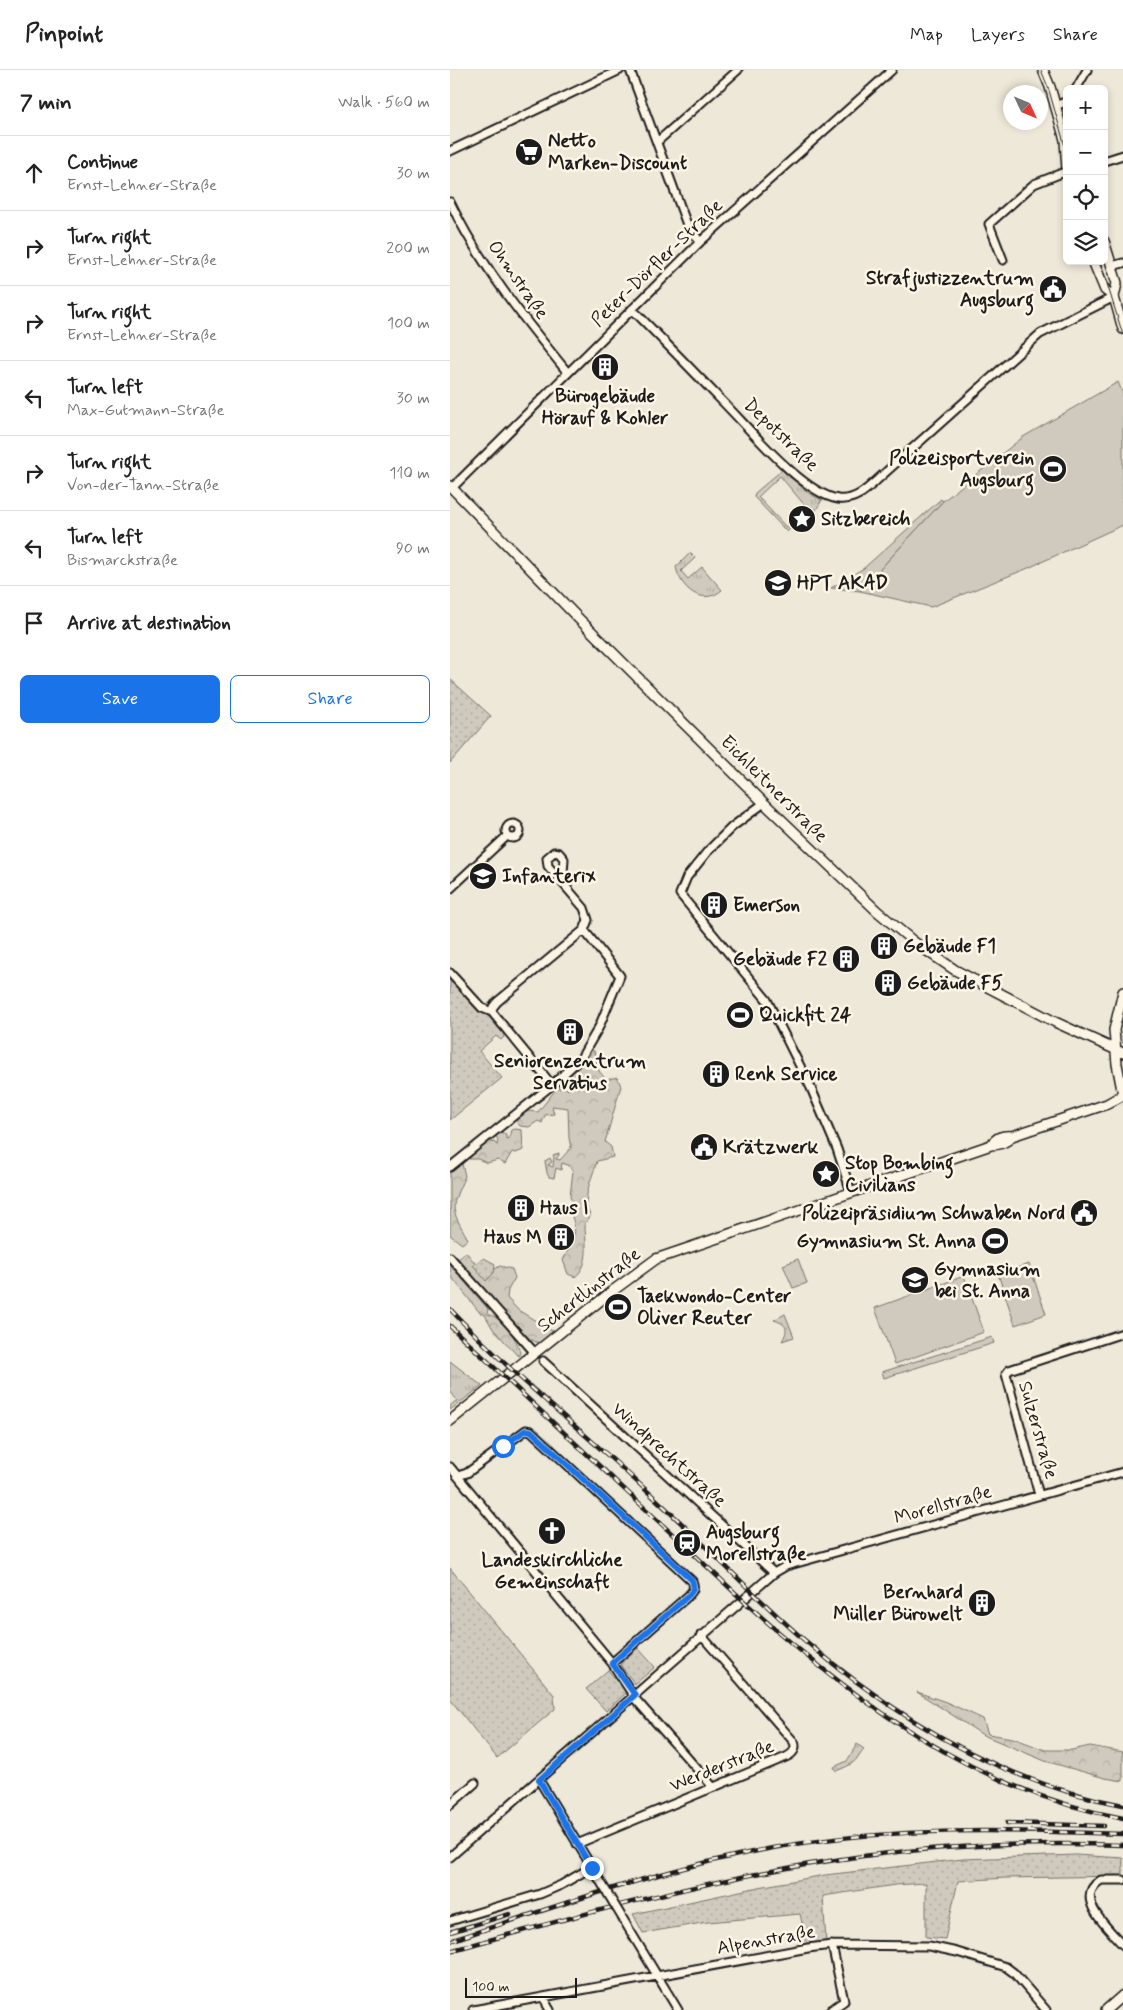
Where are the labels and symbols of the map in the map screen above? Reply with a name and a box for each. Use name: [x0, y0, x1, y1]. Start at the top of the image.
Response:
north arrow: [1003, 85, 1048, 130]
place label: Netto Marken-Discount: [548, 129, 687, 176]
supermarket icon: Netto Marken-Discount: [514, 137, 544, 167]
street label: Peter-Dörfler-Straße: [586, 194, 728, 332]
street label: Ohmstraße: [482, 236, 554, 324]
place label: Strafjustizzentrum Augsburg: [866, 266, 1034, 316]
public building icon: Strafjustizzentrum Augsburg: [1038, 274, 1068, 304]
building icon: Bürogebäude Hörauf & Kohler: [590, 352, 620, 382]
place label: Bürogebäude Hörauf & Kohler: [542, 384, 668, 431]
street label: Depotstraße: [738, 393, 824, 477]
place label: Polizeisportverein Augsburg: [889, 446, 1034, 496]
sports icon: Polizeisportverein Augsburg: [1038, 454, 1068, 484]
place icon: Sitzbereich: [787, 504, 817, 534]
place label: Sitzbereich: [821, 507, 911, 532]
school or university icon: HPT AKAD: [763, 568, 793, 598]
place label: HPT AKAD: [797, 571, 888, 596]
street label: Eichleitnerstraße: [715, 730, 833, 848]
school or university icon: Infanterix: [468, 861, 498, 891]
place label: Infanterix: [502, 864, 596, 889]
building icon: Emerson: [699, 890, 729, 920]
place label: Emerson: [733, 893, 800, 918]
building icon: Gebäude F1: [869, 931, 899, 961]
place label: Gebäude F1: [903, 934, 996, 959]
building icon: Gebäude F2: [831, 944, 861, 974]
place label: Gebäude F2: [733, 947, 828, 972]
building icon: Gebäude F5: [873, 968, 903, 998]
place label: Gebäude F5: [907, 971, 1004, 996]
sports icon: Quickfit 24: [725, 1000, 755, 1030]
place label: Quickfit 24: [759, 1003, 852, 1028]
building icon: Seniorenzentrum Servatius: [555, 1017, 585, 1047]
place label: Seniorenzentrum Servatius: [494, 1049, 646, 1096]
building icon: Renk Service: [701, 1059, 731, 1089]
place label: Renk Service: [735, 1062, 838, 1087]
public building icon: Krätzwerk: [689, 1132, 719, 1162]
place label: Krätzwerk: [723, 1135, 819, 1160]
place label: Stop Bombing Civilians: [845, 1151, 954, 1198]
place icon: Stop Bombing Civilians: [811, 1159, 841, 1189]
building icon: Haus I: [506, 1193, 536, 1223]
place label: Haus I: [540, 1196, 588, 1221]
public building icon: Polizeipräsidium Schwaben Nord: [1069, 1198, 1099, 1228]
place label: Polizeipräsidium Schwaben Nord: [802, 1201, 1065, 1226]
building icon: Haus M: [546, 1222, 576, 1252]
place label: Haus M: [484, 1225, 542, 1250]
sports icon: Gymnasium St. Anna: [980, 1226, 1010, 1256]
place label: Gymnasium St. Anna: [796, 1229, 976, 1254]
street label: Schertlinstraße: [532, 1242, 646, 1338]
place label: Gymnasium bei St. Anna: [934, 1257, 1041, 1304]
school or university icon: Gymnasium bei St. Anna: [900, 1265, 930, 1295]
place label: Taekwondo-Center Oliver Reuter: [637, 1284, 791, 1331]
sports icon: Taekwondo-Center Oliver Reuter: [603, 1292, 633, 1322]
street label: Sulzerstraße: [1012, 1378, 1064, 1482]
street label: Windprechtstraße: [606, 1397, 732, 1513]
route start: [492, 1435, 515, 1458]
street label: Morellstraße: [891, 1479, 995, 1531]
church icon: Landeskirchliche Gemeinschaft: [537, 1516, 567, 1546]
place label: Augsburg Morellstraße: [706, 1520, 807, 1567]
station icon: Augsburg Morellstraße: [672, 1528, 702, 1558]
place label: Landeskirchliche Gemeinschaft: [481, 1548, 623, 1595]
place label: Bernhard Müller Bürowelt: [833, 1580, 963, 1627]
building icon: Bernhard Müller Bürowelt: [967, 1588, 997, 1618]
street label: Werderstraße: [666, 1734, 778, 1798]
route end: [581, 1857, 604, 1880]
street label: Alpenstraße: [715, 1919, 817, 1961]
scale bar: [465, 1975, 578, 1998]

